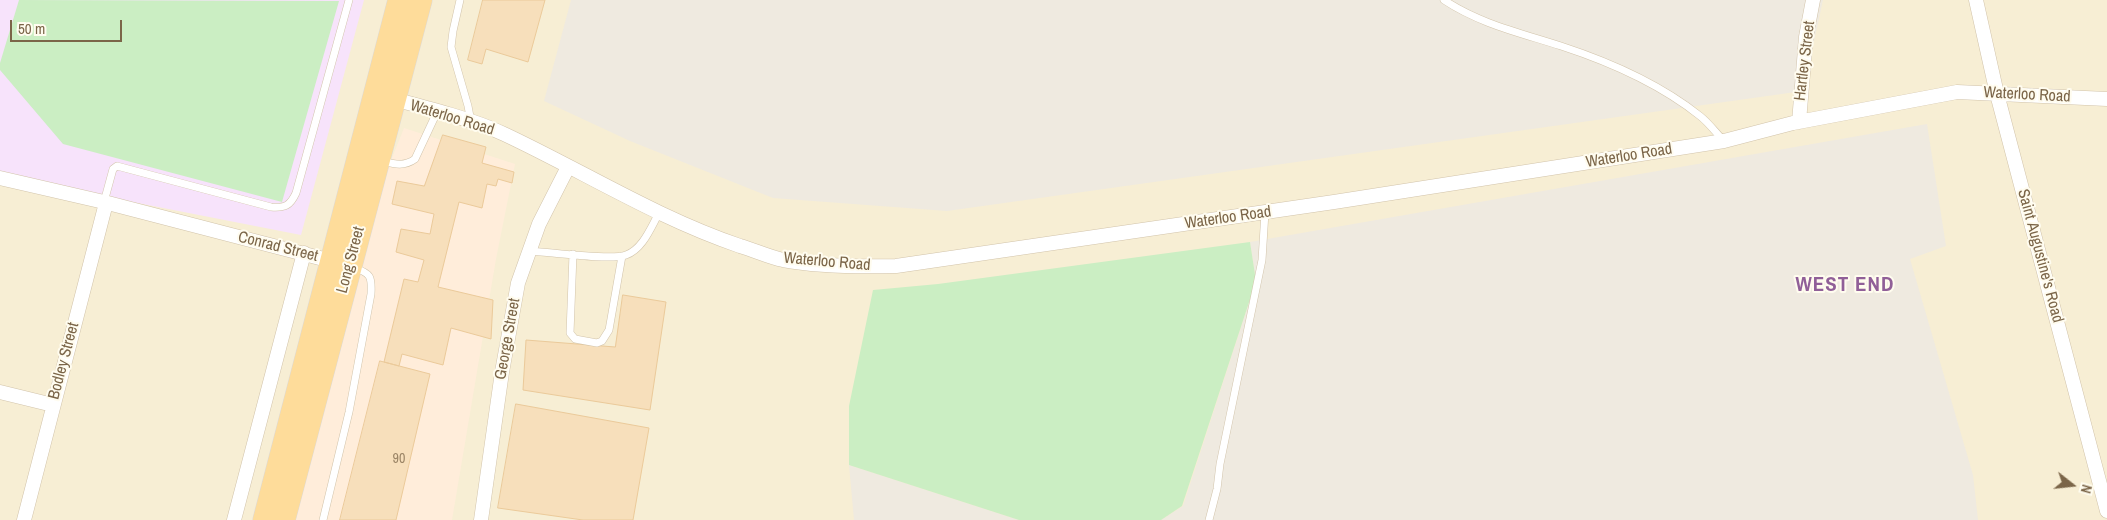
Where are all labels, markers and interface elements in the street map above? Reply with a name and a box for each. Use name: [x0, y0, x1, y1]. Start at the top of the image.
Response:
scale bar: [12, 10, 125, 42]
text: 50 m: [18, 18, 45, 39]
street label: Hartley Street: [1791, 20, 1819, 102]
street label: Waterloo Road: [1983, 83, 2071, 107]
street label: Waterloo Road: [408, 96, 496, 140]
street label: Waterloo Road: [1585, 140, 1673, 172]
street label: Saint Augustine's Road: [2013, 187, 2067, 325]
street label: Waterloo Road: [1184, 202, 1272, 234]
street label: Long Street: [333, 225, 369, 295]
street label: Conrad Street: [236, 228, 320, 266]
street label: Waterloo Road: [783, 249, 871, 275]
district label: WEST END: [1795, 272, 1895, 298]
street label: George Street: [491, 297, 525, 381]
street label: Bodley Street: [45, 320, 83, 402]
house number: 90: [393, 451, 405, 467]
north arrow: [2047, 460, 2097, 510]
text: N: [2077, 483, 2096, 496]

